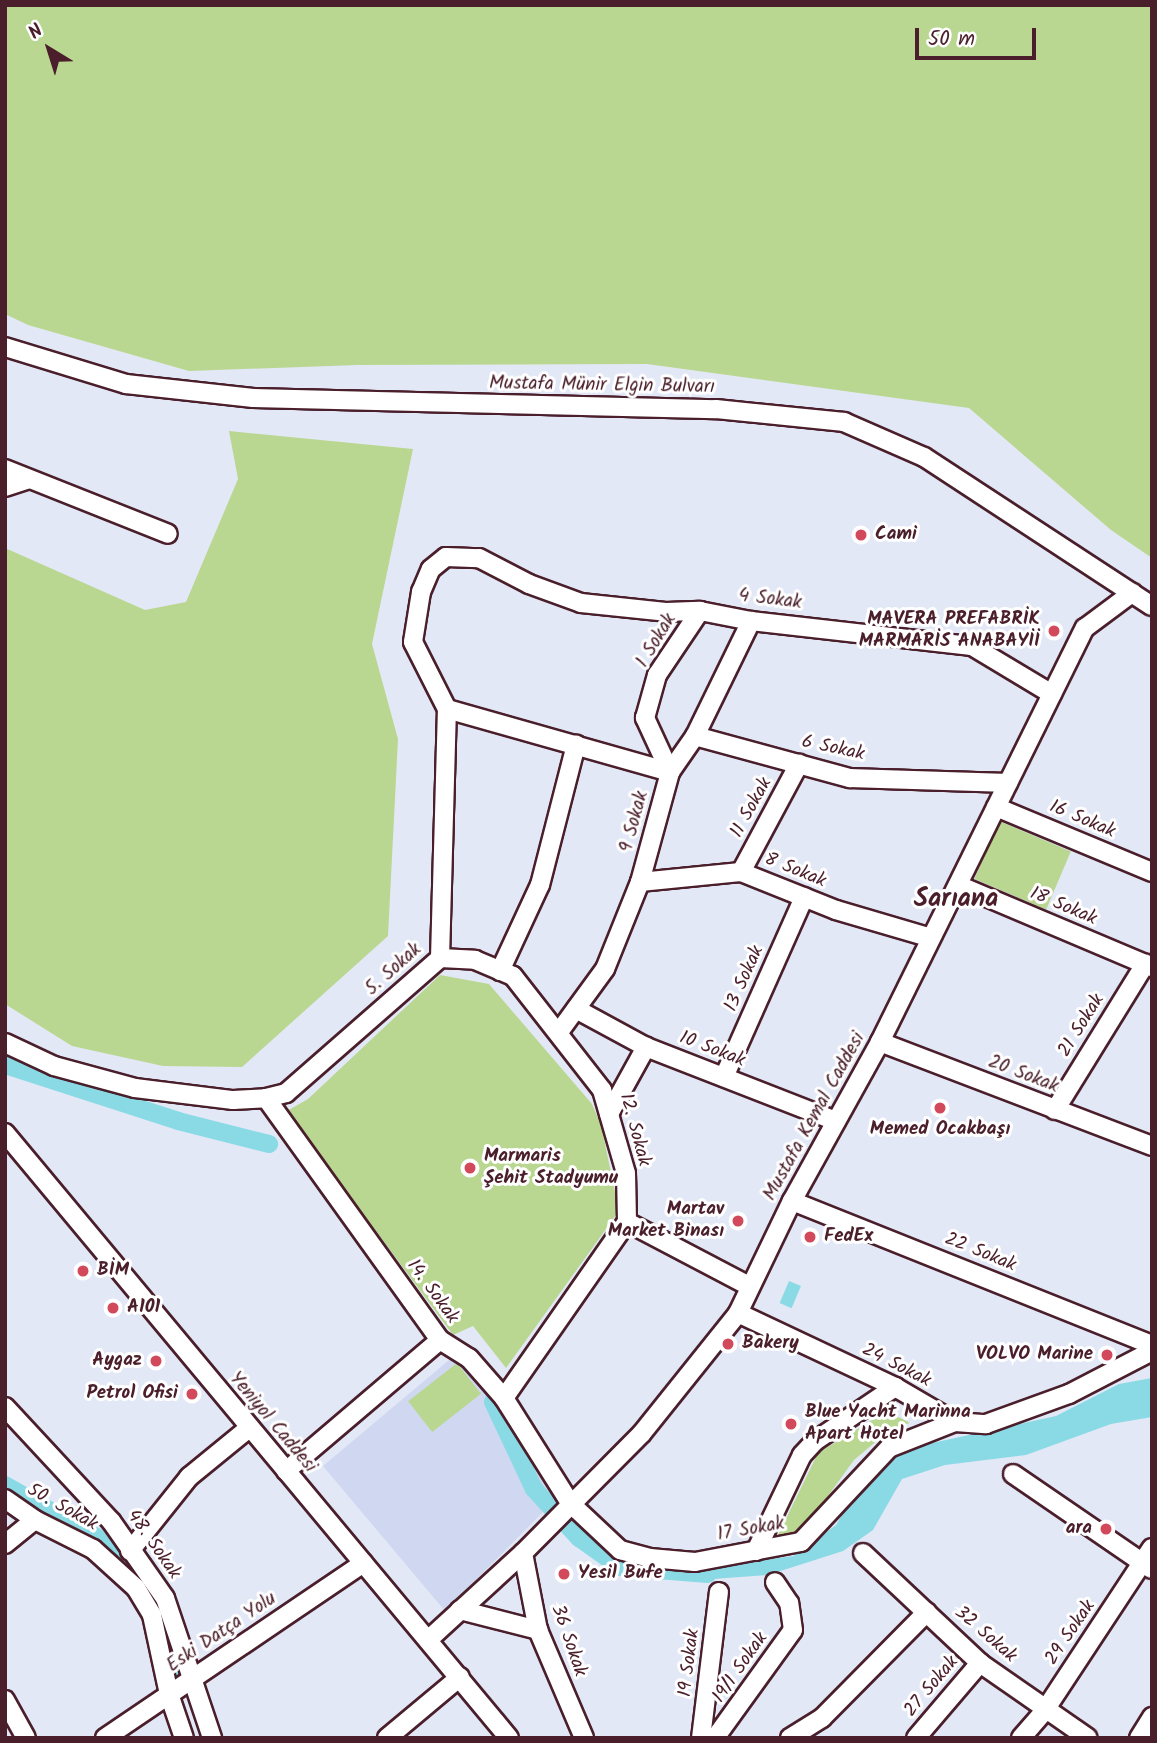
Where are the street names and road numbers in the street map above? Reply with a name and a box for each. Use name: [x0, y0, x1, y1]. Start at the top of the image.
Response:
street label: Mustafa Münir Elgin Bulvarı: [489, 373, 715, 399]
street label: 4 Sokak: [737, 585, 803, 615]
street label: 1 Sokak: [632, 610, 682, 672]
street label: 6 Sokak: [800, 731, 866, 767]
street label: 11 Sokak: [726, 774, 778, 842]
street label: 9 Sokak: [616, 789, 654, 855]
street label: 16 Sokak: [1046, 796, 1118, 844]
street label: 8 Sokak: [761, 848, 829, 894]
street label: 18 Sokak: [1026, 883, 1100, 931]
street label: 5. Sokak: [361, 939, 427, 1001]
street label: 13 Sokak: [720, 942, 770, 1016]
street label: 21 Sokak: [1054, 990, 1110, 1062]
street label: 10 Sokak: [676, 1027, 748, 1073]
street label: Mustafa Kemal Caddesi: [759, 1029, 871, 1205]
street label: 20 Sokak: [985, 1051, 1061, 1099]
street label: 12. Sokak: [613, 1091, 655, 1169]
street label: 22 Sokak: [941, 1228, 1019, 1278]
street label: 14. Sokak: [401, 1255, 463, 1329]
street label: 24 Sokak: [858, 1339, 934, 1393]
street label: Yeniyol Caddesi: [223, 1368, 321, 1478]
street label: 50. Sokak: [23, 1479, 101, 1537]
street label: 48. Sokak: [121, 1506, 185, 1584]
street label: 17 Sokak: [716, 1513, 786, 1547]
street label: Eski Datça Yolu: [163, 1588, 281, 1678]
street label: 29 Sokak: [1041, 1596, 1101, 1670]
street label: 36 Sokak: [545, 1602, 591, 1680]
street label: 32 Sokak: [949, 1602, 1021, 1668]
street label: 19 Sokak: [675, 1628, 705, 1698]
street label: 19/1 Sokak: [708, 1628, 774, 1708]
street label: 27 Sokak: [900, 1652, 964, 1722]

